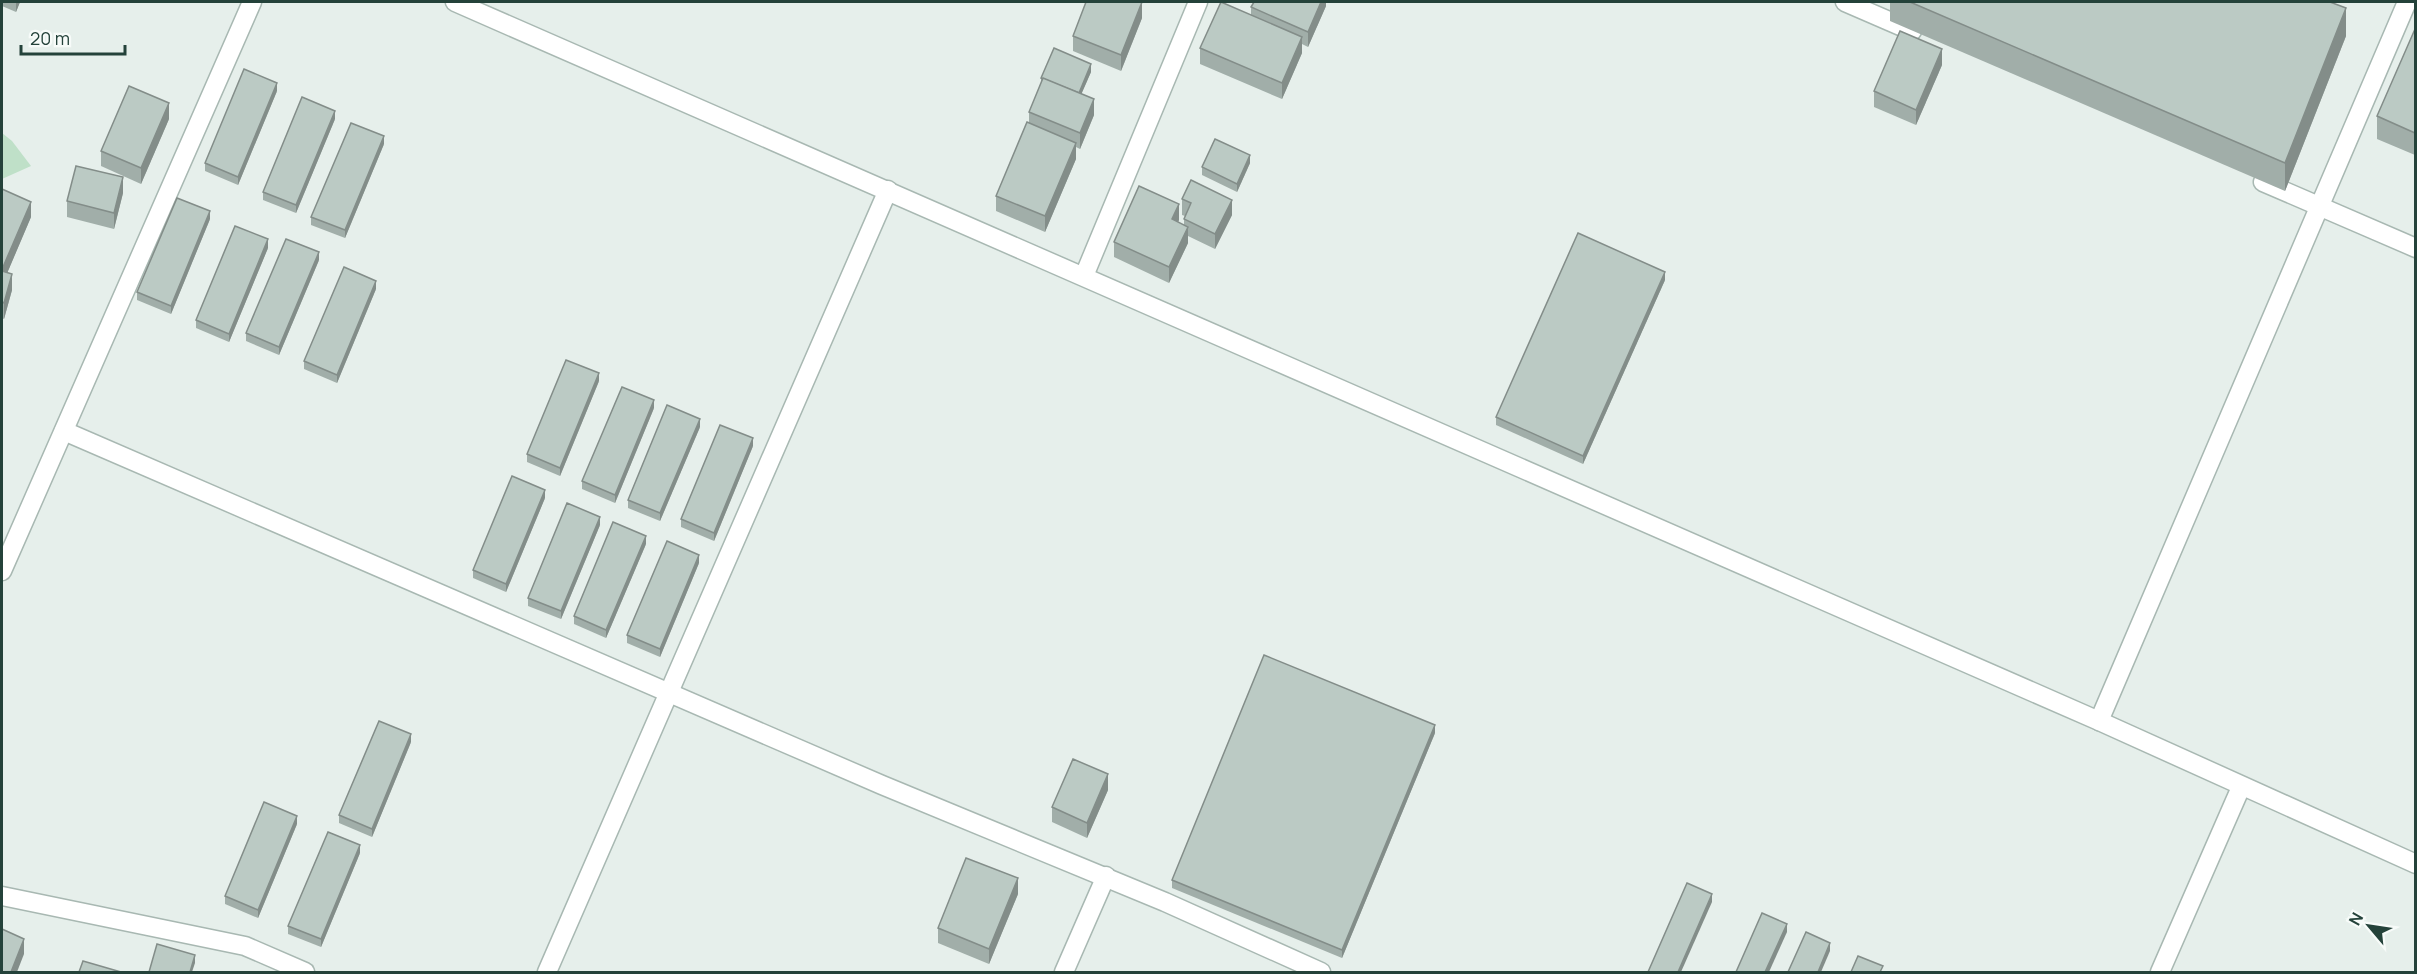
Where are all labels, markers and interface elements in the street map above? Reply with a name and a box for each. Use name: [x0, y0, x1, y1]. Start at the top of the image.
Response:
scale bar: [21, 18, 124, 56]
text: 20 m: [30, 26, 70, 50]
north arrow: [2339, 896, 2399, 956]
text: N: [2343, 908, 2368, 929]

